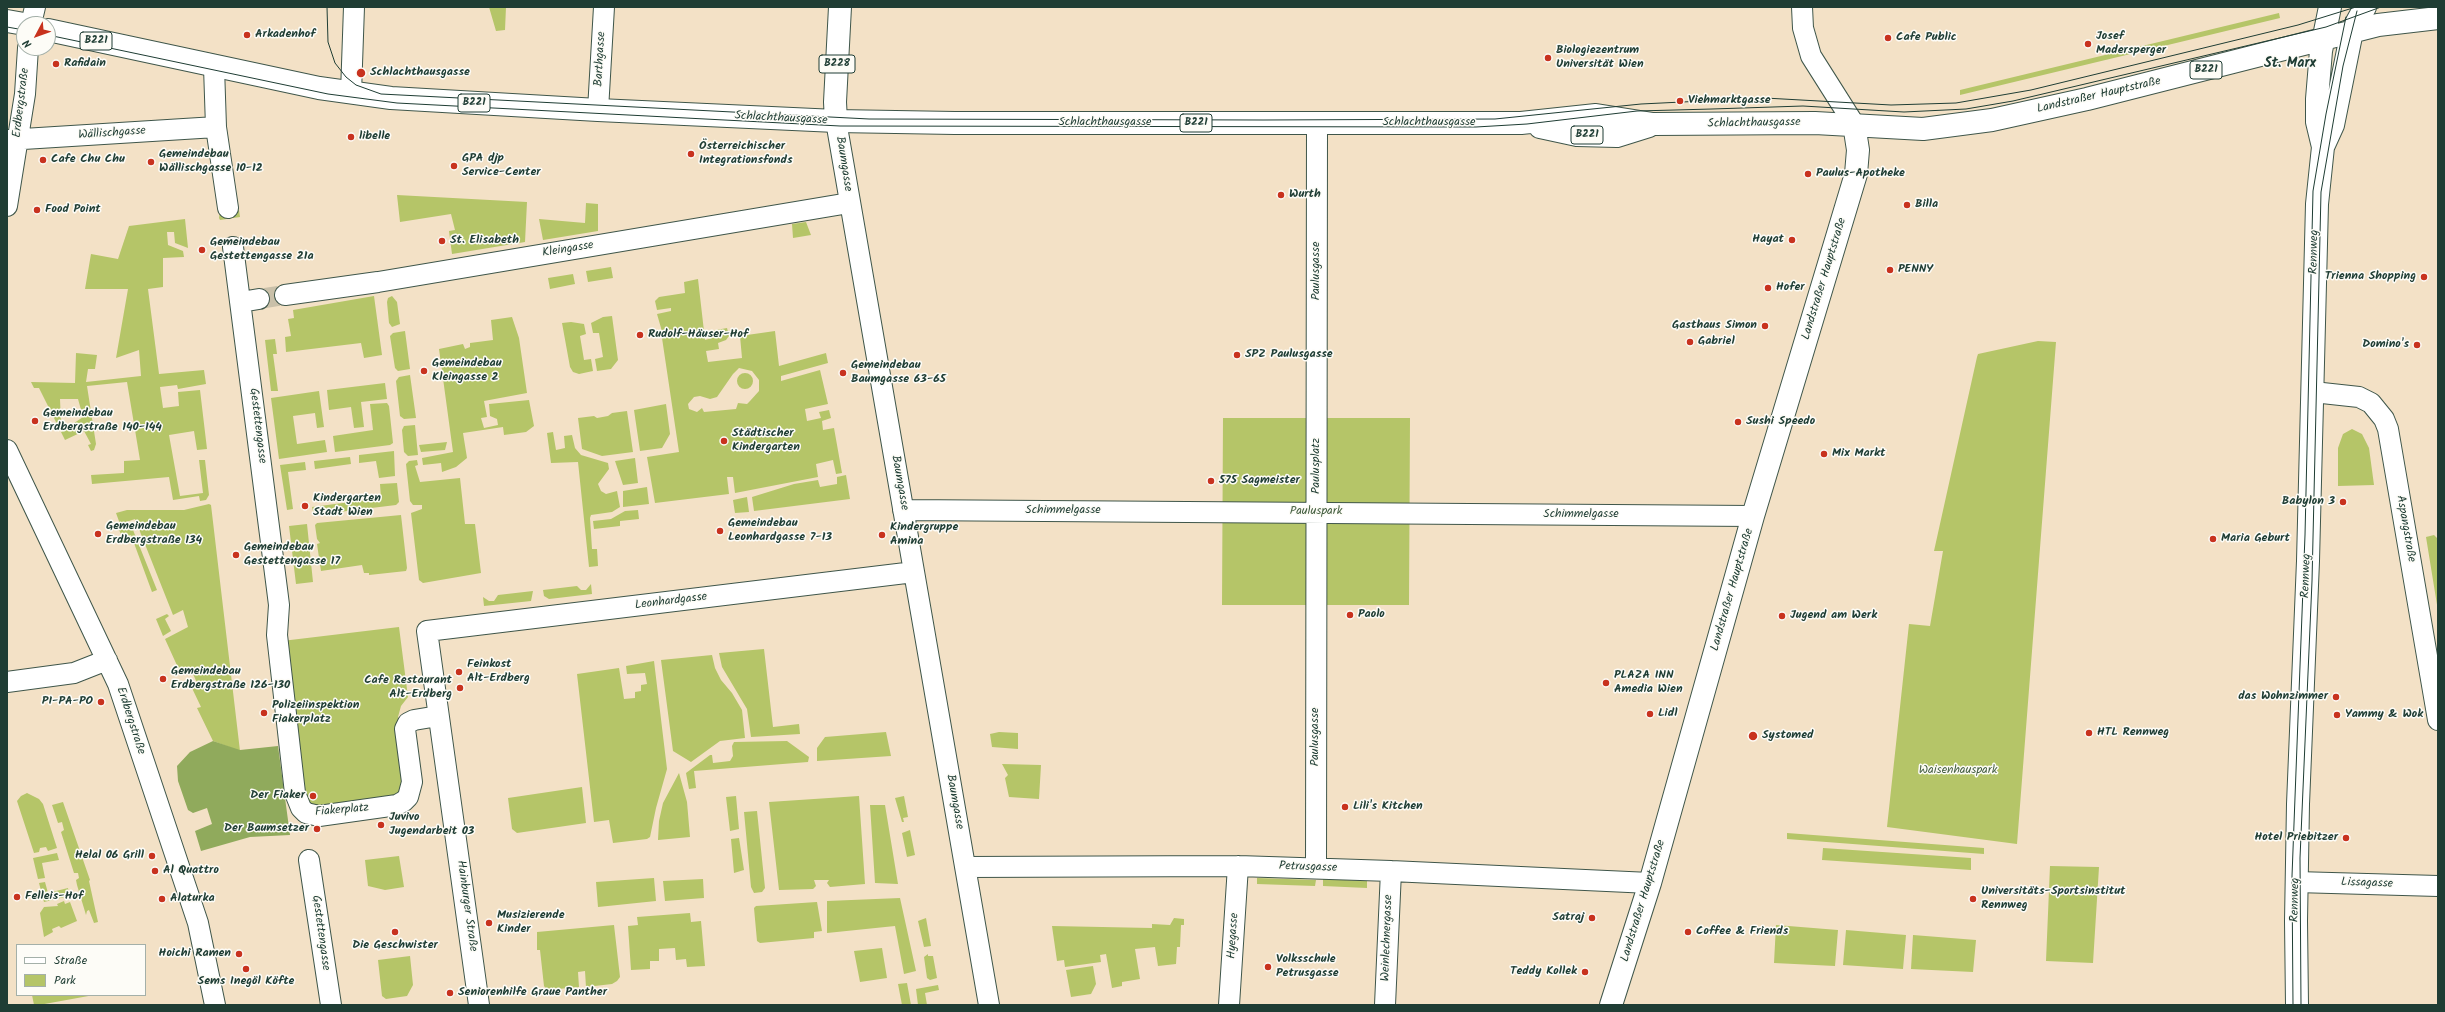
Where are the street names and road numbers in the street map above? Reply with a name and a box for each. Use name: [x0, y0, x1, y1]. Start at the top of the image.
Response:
street label: Barthgasse: [592, 31, 610, 87]
road number: B221: [80, 32, 112, 50]
road number: B228: [819, 55, 855, 73]
road number: B221: [2190, 61, 2222, 79]
street label: Erdbergstraße: [11, 67, 33, 139]
street label: Landstraßer Hauptstraße: [2036, 75, 2162, 117]
road number: B221: [458, 94, 490, 112]
street label: Schlachthausgasse: [734, 109, 828, 129]
road number: B221: [1180, 114, 1212, 132]
street label: Schlachthausgasse: [1058, 116, 1152, 130]
street label: Schlachthausgasse: [1382, 116, 1476, 130]
street label: Schlachthausgasse: [1707, 116, 1801, 132]
street label: Wällischgasse: [78, 124, 146, 144]
road number: B221: [1571, 126, 1603, 144]
street label: Baumgasse: [832, 135, 854, 193]
street label: Landstraßer Hauptstraße: [1800, 216, 1850, 342]
street label: Rennweg: [2307, 230, 2323, 274]
street label: Kleingasse: [541, 239, 595, 261]
street label: Paulusgasse: [1310, 242, 1324, 300]
street label: Gestettengasse: [245, 387, 269, 465]
street label: Paulusplatz: [1310, 438, 1324, 494]
street label: Baumgasse: [887, 454, 911, 512]
street label: Aspangstraße: [2392, 494, 2418, 564]
street label: Schimmelgasse: [1025, 504, 1101, 518]
street label: Schimmelgasse: [1543, 508, 1619, 522]
street label: Landstraßer Hauptstraße: [1709, 527, 1757, 653]
street label: Rennweg: [2299, 554, 2315, 598]
street label: Leonhardgasse: [634, 590, 708, 614]
street label: Erdbergstraße: [112, 685, 148, 757]
street label: Paulusgasse: [1309, 708, 1323, 766]
street label: Baumgasse: [942, 773, 966, 831]
street label: Fiakerplatz: [314, 801, 370, 821]
street label: Landstraßer Hauptstraße: [1619, 838, 1669, 964]
street label: Hainburger Straße: [452, 860, 480, 952]
street label: Petrusgasse: [1279, 860, 1337, 876]
street label: Lissagasse: [2341, 876, 2393, 892]
street label: Rennweg: [2288, 878, 2304, 922]
street label: Gestettengasse: [308, 894, 332, 972]
street label: Weinlechnergasse: [1379, 894, 1397, 982]
street label: Hyegasse: [1225, 913, 1243, 959]

